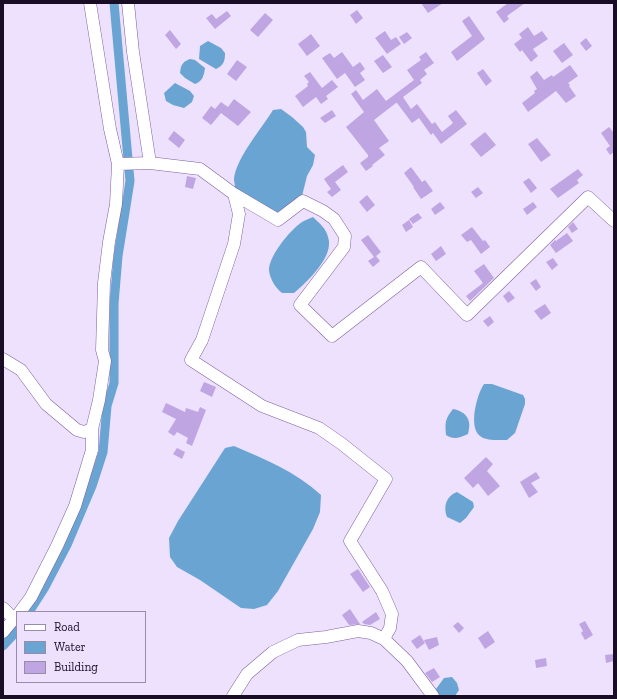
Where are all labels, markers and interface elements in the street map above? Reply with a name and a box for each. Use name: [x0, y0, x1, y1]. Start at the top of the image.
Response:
legend: [16, 611, 146, 683]
text: Road: [54, 620, 80, 634]
text: Water: [54, 640, 86, 654]
text: Building: [54, 660, 98, 674]

